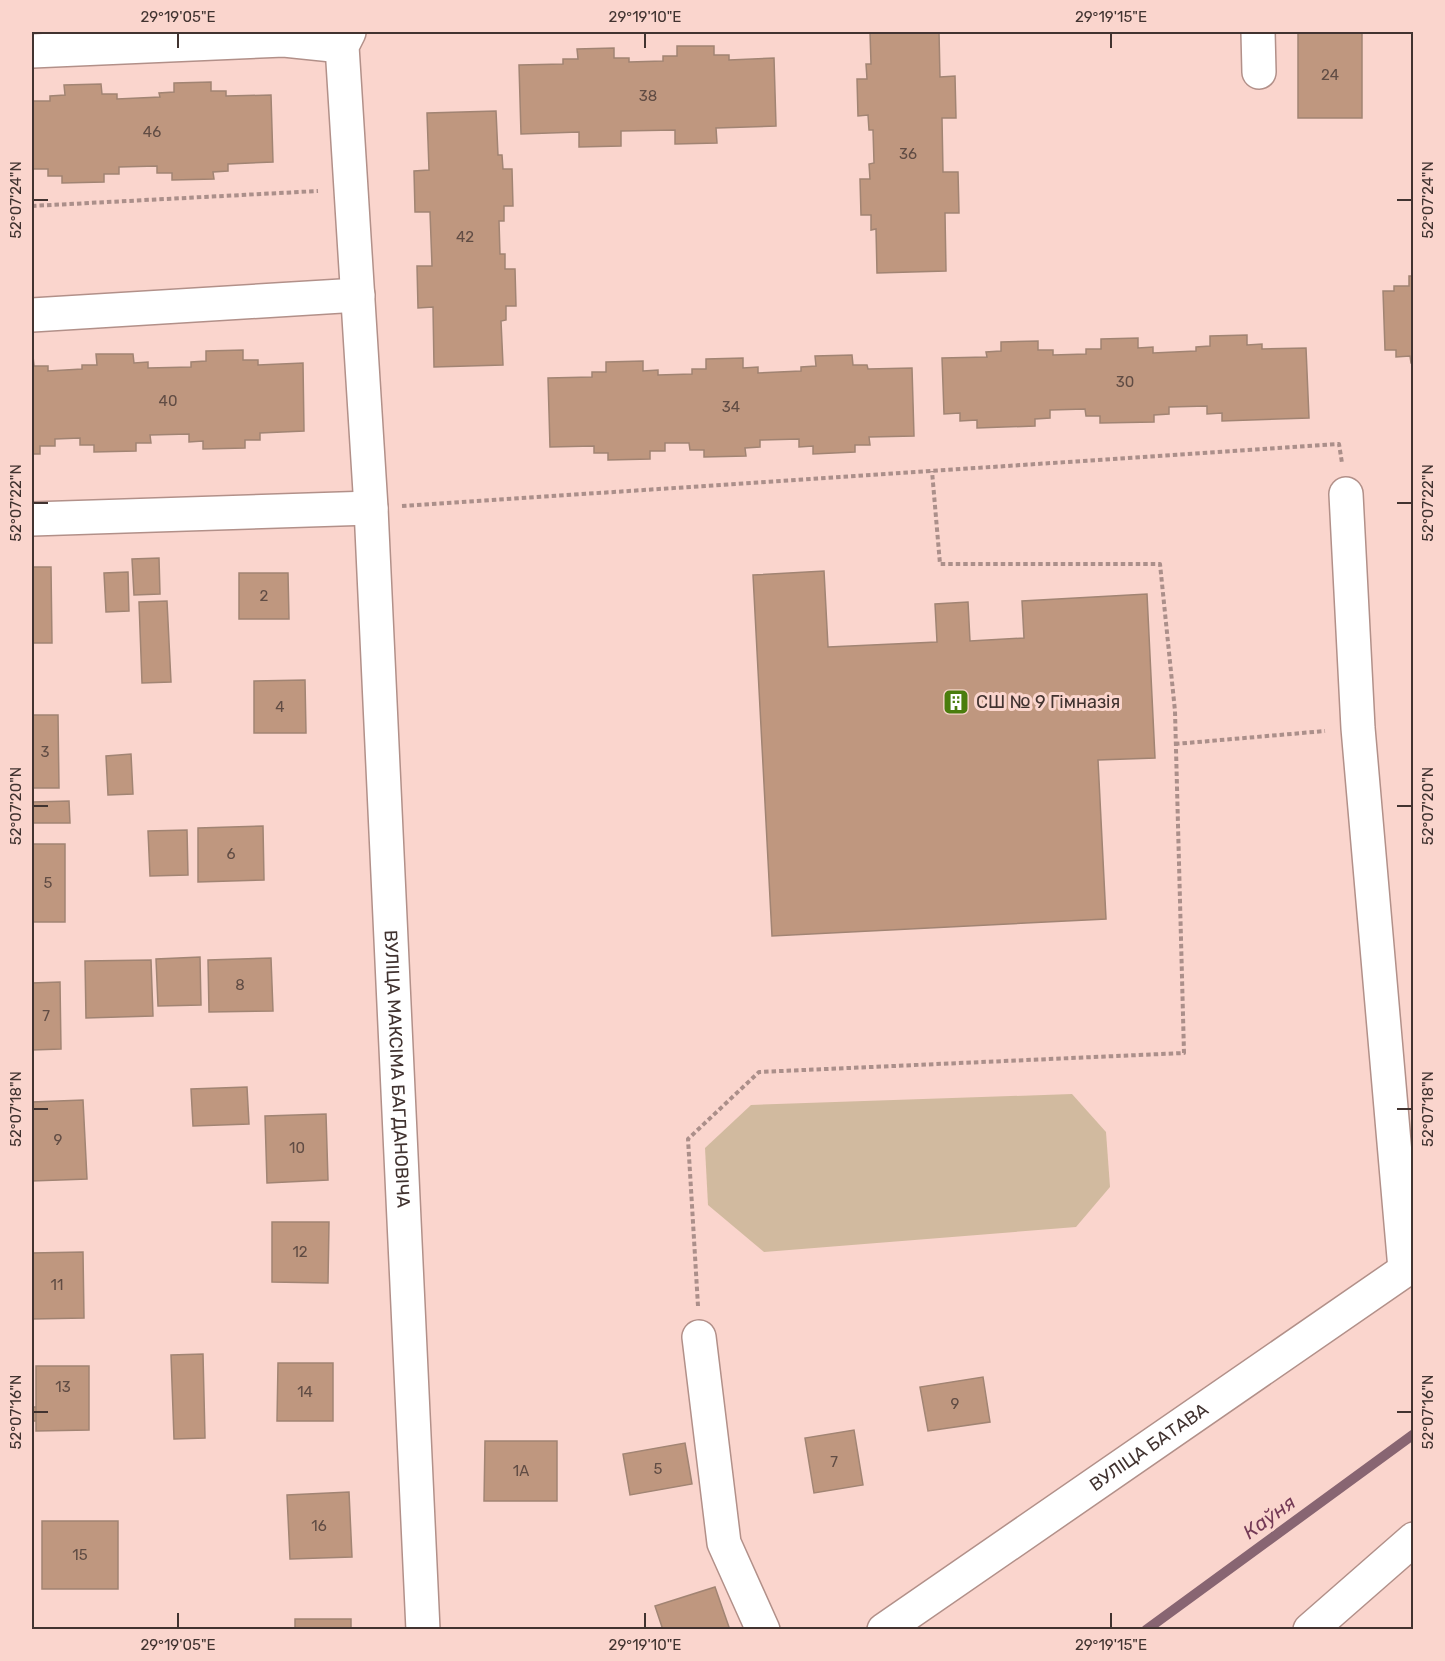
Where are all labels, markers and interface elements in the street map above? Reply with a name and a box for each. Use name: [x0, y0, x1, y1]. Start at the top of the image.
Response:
text: 29°19'05"E: [140, 8, 216, 26]
text: 29°19'10"E: [609, 8, 681, 26]
text: 29°19'15"E: [1075, 8, 1147, 26]
house number: 24: [1321, 66, 1339, 84]
house number: 38: [639, 87, 657, 105]
house number: 46: [143, 123, 161, 141]
house number: 36: [899, 145, 917, 163]
text: 52°07'24"N: [7, 161, 25, 239]
text: 52°07'24"N: [1419, 161, 1437, 239]
house number: 42: [456, 228, 474, 246]
house number: 30: [1116, 373, 1134, 391]
house number: 40: [159, 392, 177, 410]
house number: 34: [722, 398, 740, 416]
text: 52°07'22"N: [7, 464, 25, 542]
text: 52°07'22"N: [1419, 464, 1437, 542]
house number: 2: [260, 587, 269, 605]
building icon: СШ № 9 Гімназія: [941, 687, 971, 717]
place label: СШ № 9 Гімназія: [976, 691, 1120, 713]
house number: 4: [275, 698, 285, 716]
house number: 3: [40, 743, 50, 761]
text: 52°07'20"N: [7, 767, 25, 845]
text: 52°07'20"N: [1419, 767, 1437, 845]
house number: 6: [226, 845, 236, 863]
house number: 5: [44, 874, 53, 892]
street label: ВУЛІЦА МАКСІМА БАГДАНОВІЧА: [380, 929, 414, 1208]
house number: 8: [235, 976, 245, 994]
house number: 7: [42, 1007, 50, 1025]
text: 52°07'18"N: [7, 1071, 25, 1147]
text: 52°07'18"N: [1419, 1071, 1437, 1147]
house number: 9: [54, 1131, 63, 1149]
house number: 10: [289, 1139, 305, 1157]
house number: 12: [292, 1243, 308, 1261]
house number: 11: [51, 1276, 63, 1294]
text: 52°07'16"N: [7, 1375, 25, 1450]
text: 52°07'16"N: [1419, 1375, 1437, 1450]
house number: 13: [55, 1378, 71, 1396]
house number: 14: [297, 1383, 313, 1401]
house number: 9: [951, 1395, 960, 1413]
street label: ВУЛІЦА БАТАВА: [1085, 1398, 1213, 1496]
house number: 7: [830, 1453, 838, 1471]
house number: 5: [654, 1460, 663, 1478]
house number: 1А: [513, 1462, 529, 1480]
water label: Каўня: [1238, 1490, 1300, 1544]
house number: 16: [311, 1517, 327, 1535]
house number: 15: [72, 1546, 88, 1564]
text: 29°19'05"E: [140, 1636, 216, 1654]
text: 29°19'10"E: [609, 1636, 681, 1654]
text: 29°19'15"E: [1075, 1636, 1147, 1654]

